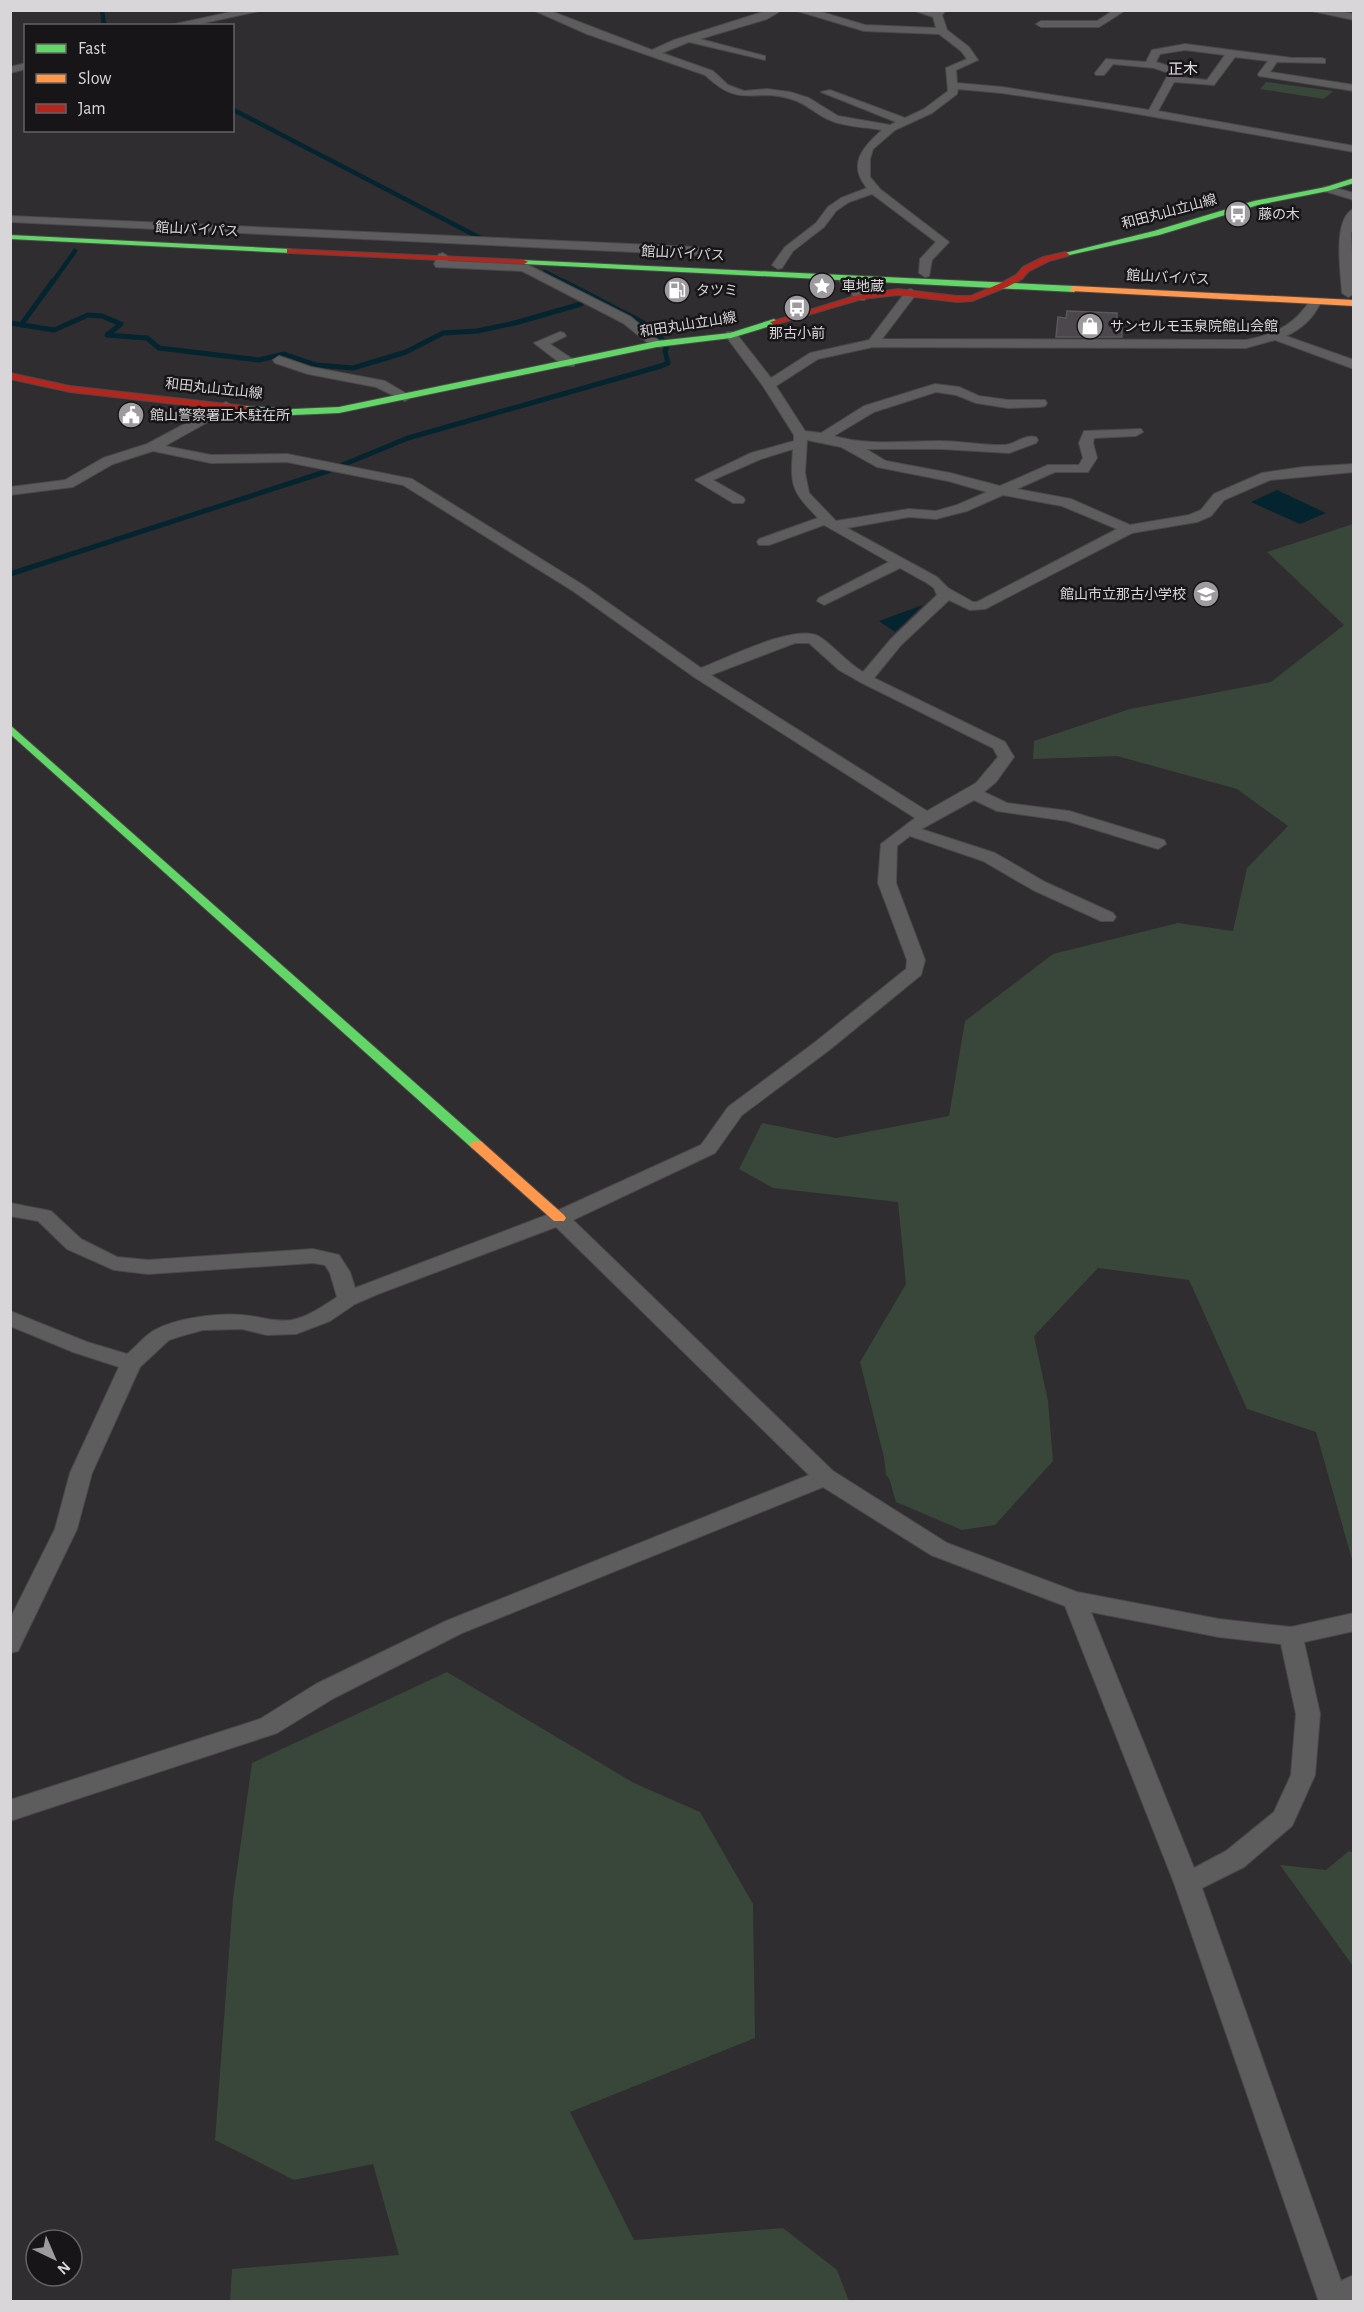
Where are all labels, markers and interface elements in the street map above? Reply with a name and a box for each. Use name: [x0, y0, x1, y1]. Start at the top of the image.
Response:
legend: [24, 24, 234, 132]
text: Fast: [78, 40, 106, 58]
district label: 正木: [1168, 61, 1198, 77]
text: Slow: [78, 70, 111, 88]
text: Jam: [78, 100, 106, 118]
street label: 和田丸山立山線: [1120, 192, 1218, 231]
bus stop icon: 藤の木: [1223, 199, 1253, 229]
place label: 藤の木: [1258, 207, 1300, 222]
street label: 館山バイパス: [155, 220, 239, 239]
street label: 館山バイパス: [641, 244, 725, 263]
street label: 館山バイパス: [1126, 268, 1210, 287]
place icon: 車地蔵: [807, 271, 837, 301]
fuel station icon: タツミ: [662, 275, 692, 305]
place label: 車地蔵: [842, 279, 884, 294]
place label: タツミ: [696, 283, 738, 298]
bus stop icon: 那古小前: [782, 293, 812, 323]
street label: 和田丸山立山線: [639, 309, 738, 340]
shop icon: サンセルモ玉泉院館山会館: [1075, 311, 1105, 341]
place label: サンセルモ玉泉院館山会館: [1110, 318, 1278, 334]
place label: 那古小前: [769, 325, 825, 341]
street label: 和田丸山立山線: [164, 376, 263, 401]
public building icon: 館山警察署正木駐在所: [116, 400, 146, 430]
place label: 館山警察署正木駐在所: [150, 408, 290, 423]
school or university icon: 館山市立那古小学校: [1191, 579, 1221, 609]
place label: 館山市立那古小学校: [1060, 587, 1186, 602]
north arrow: [24, 2228, 84, 2288]
text: N: [54, 2258, 73, 2278]

